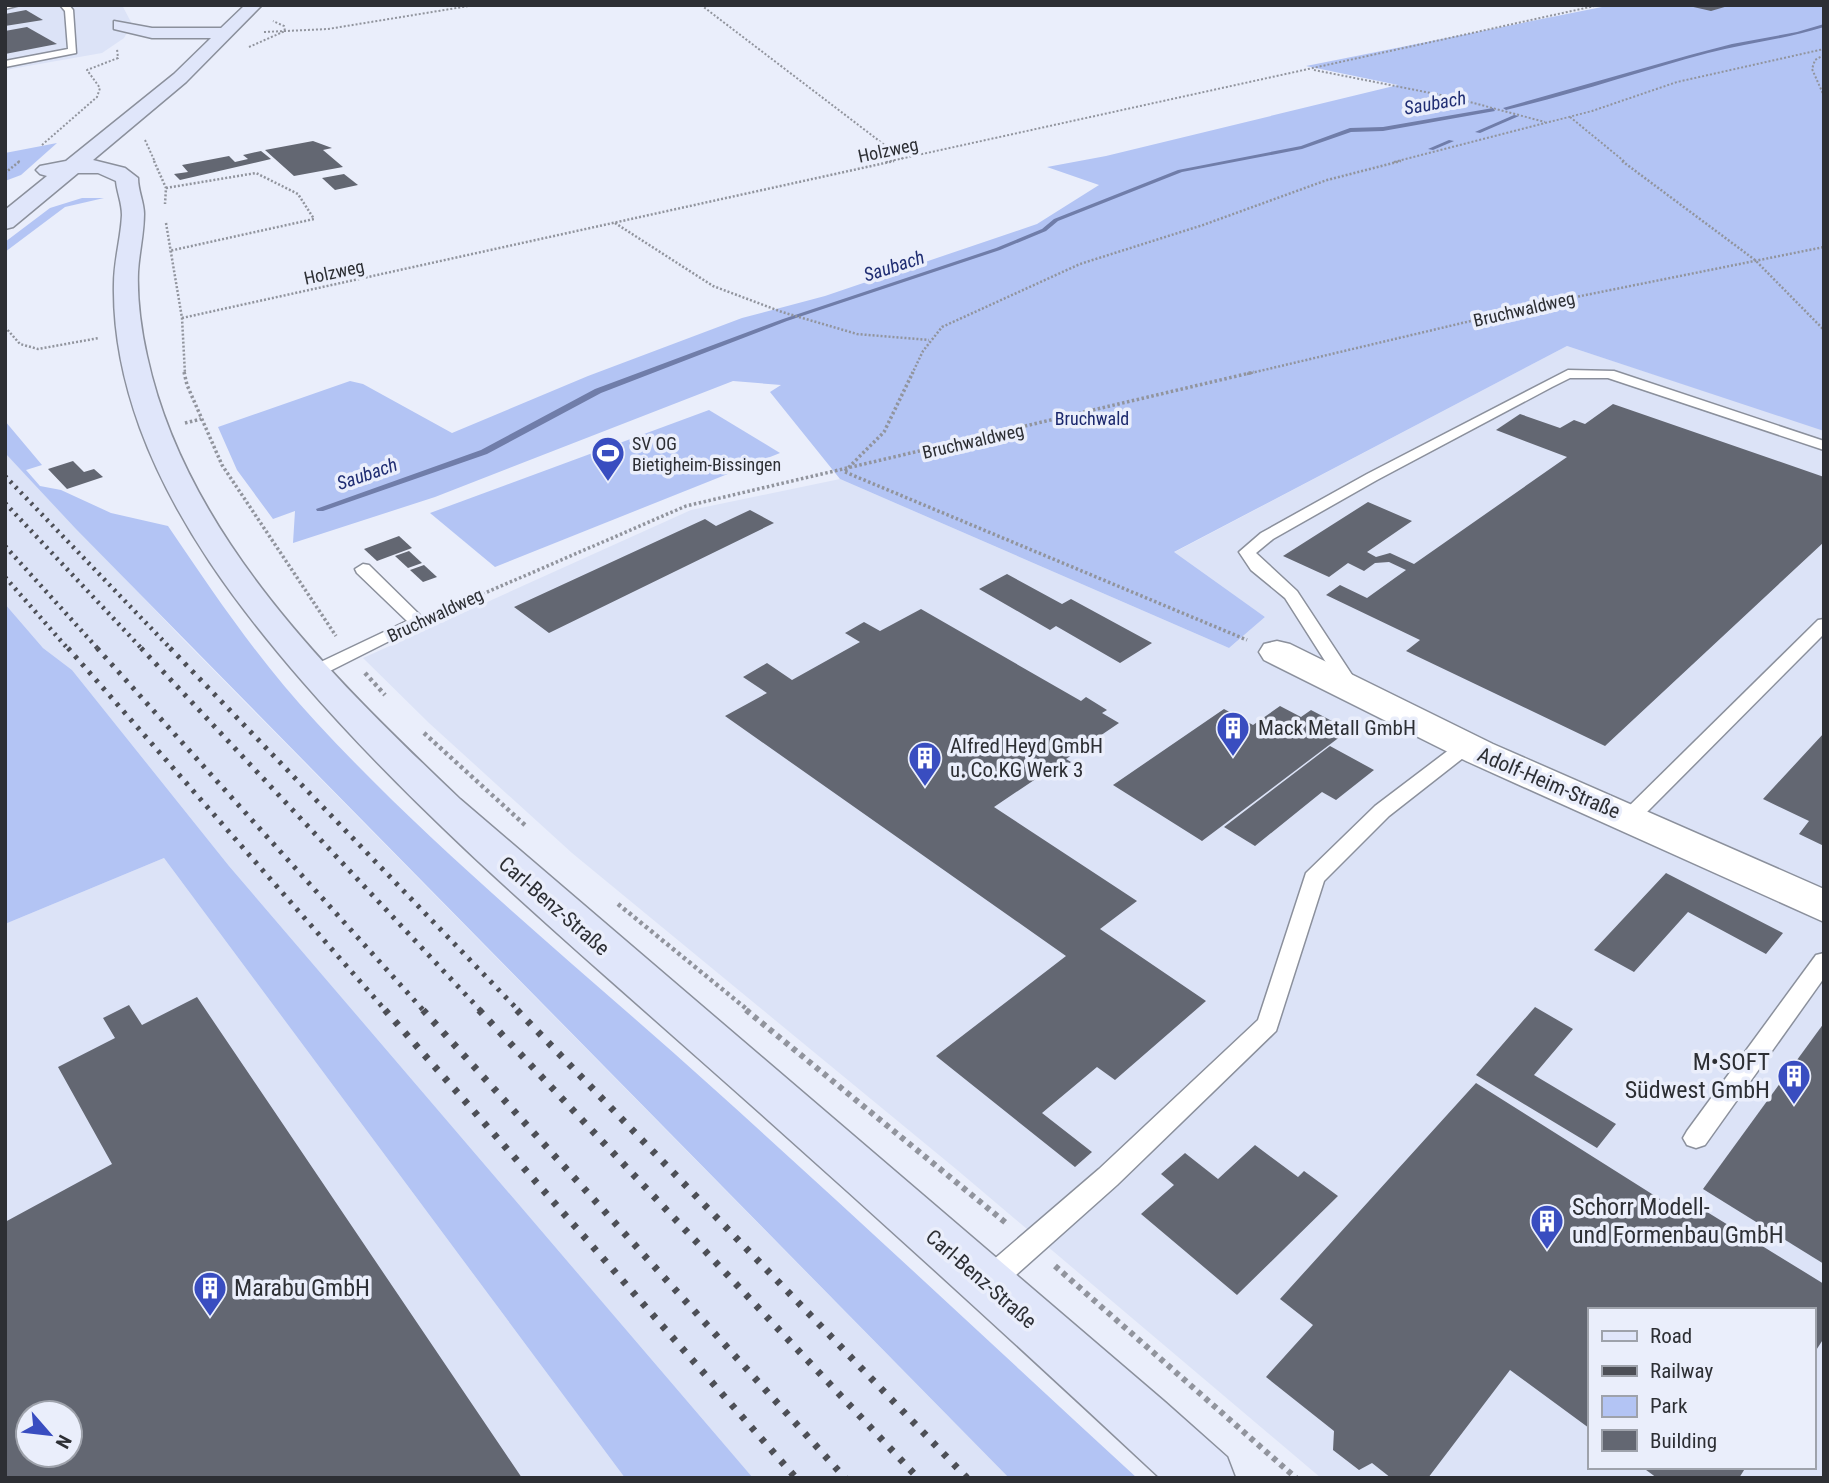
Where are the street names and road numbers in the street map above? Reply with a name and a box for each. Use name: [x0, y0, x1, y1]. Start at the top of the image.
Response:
street label: Holzweg: [856, 133, 920, 167]
street label: Holzweg: [302, 255, 366, 289]
street label: Bruchwaldweg: [1471, 287, 1577, 331]
street label: Bruchwaldweg: [920, 419, 1026, 463]
street label: Bruchwaldweg: [384, 584, 486, 646]
street label: Adolf-Heim-Straße: [1474, 742, 1624, 824]
street label: Carl-Benz-Straße: [494, 852, 614, 961]
street label: Carl-Benz-Straße: [921, 1225, 1041, 1334]

